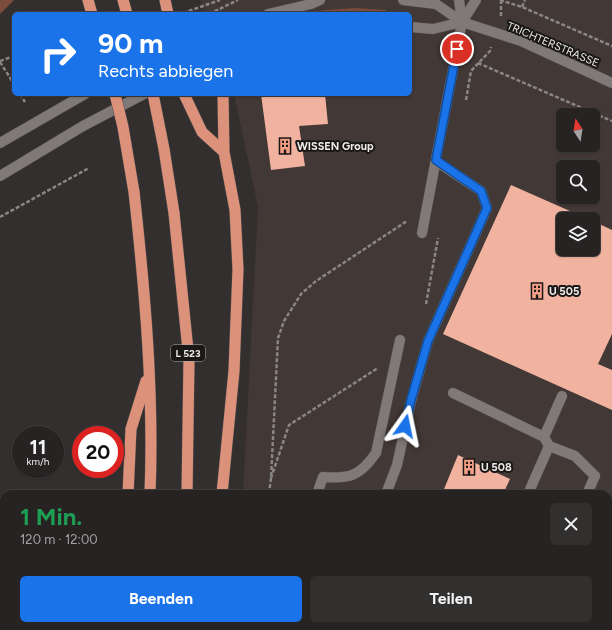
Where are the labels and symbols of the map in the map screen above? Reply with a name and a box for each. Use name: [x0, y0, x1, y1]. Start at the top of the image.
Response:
street label: TRICHTERSTRASSE: [505, 19, 601, 70]
pin: [440, 32, 474, 66]
north arrow: [556, 108, 600, 152]
building icon: WISSEN Group: [276, 137, 294, 155]
place label: WISSEN Group: [297, 140, 374, 153]
building icon: U 505: [528, 282, 546, 300]
place label: U 505: [549, 285, 579, 298]
road number: L 523: [171, 345, 205, 361]
position arrow: [384, 405, 426, 447]
speed limit sign: 20: [72, 426, 124, 478]
building icon: U 508: [460, 458, 478, 476]
place label: U 508: [481, 461, 512, 474]

